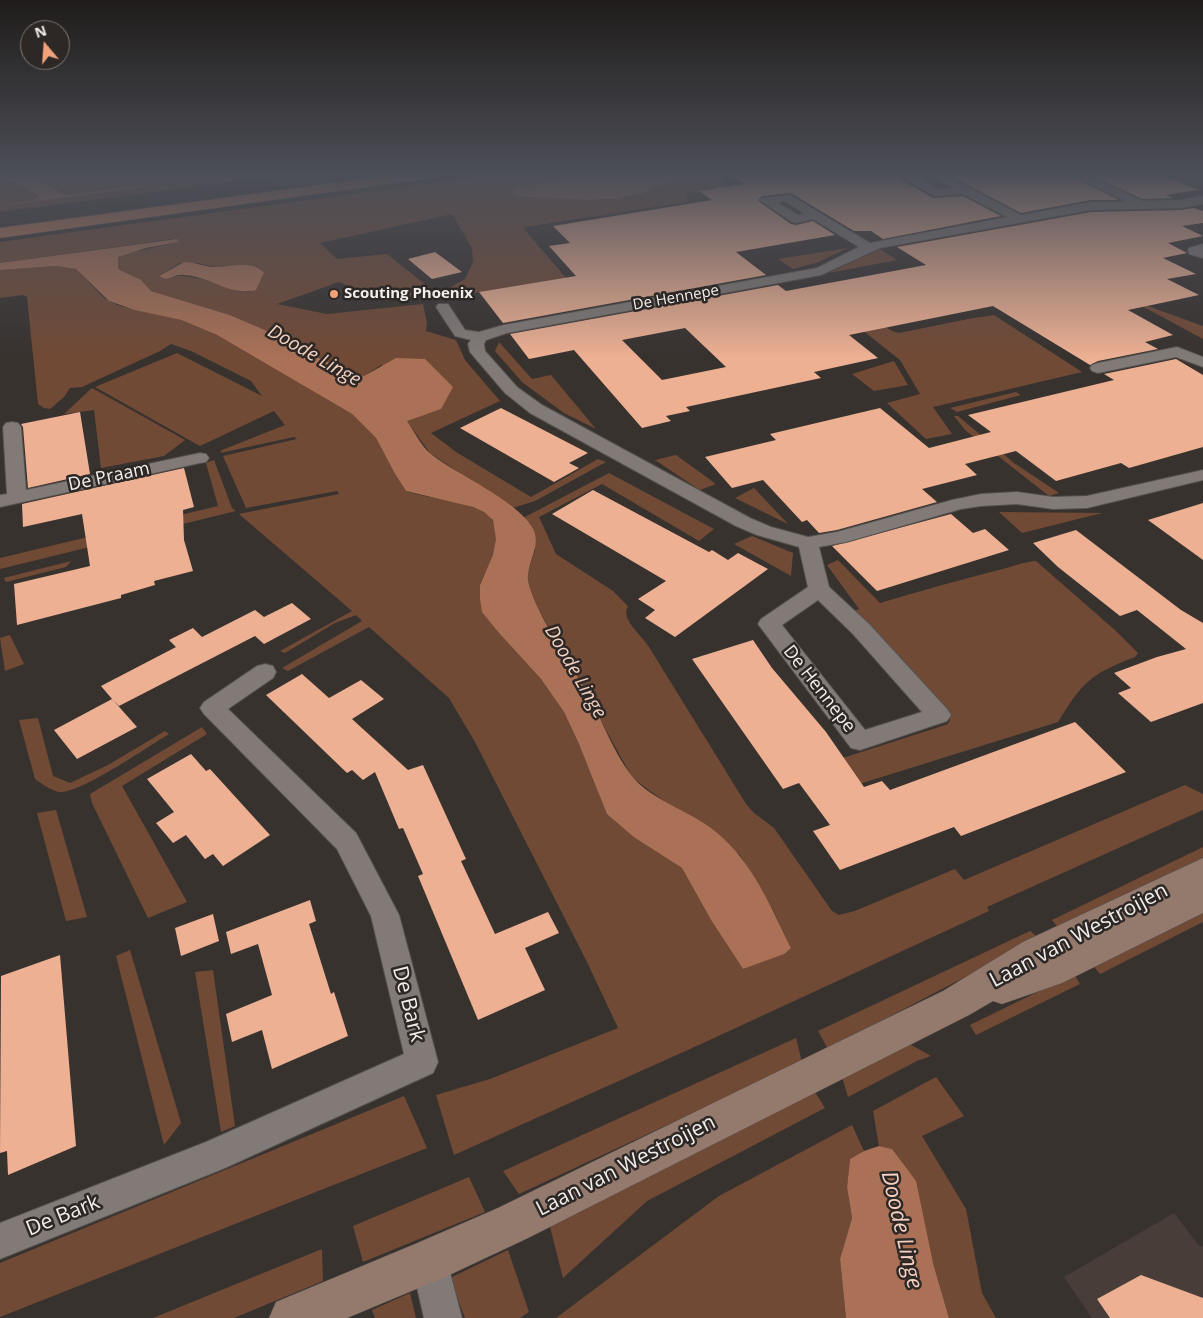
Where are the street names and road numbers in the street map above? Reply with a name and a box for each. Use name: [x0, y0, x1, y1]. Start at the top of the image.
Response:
street label: De Hennepe: [632, 282, 720, 314]
street label: De Praam: [66, 458, 152, 496]
street label: De Hennepe: [778, 641, 860, 737]
street label: Laan van Westroijen: [986, 878, 1172, 994]
street label: De Bark: [386, 963, 430, 1045]
street label: Laan van Westroijen: [532, 1110, 720, 1222]
street label: De Bark: [22, 1190, 104, 1242]

